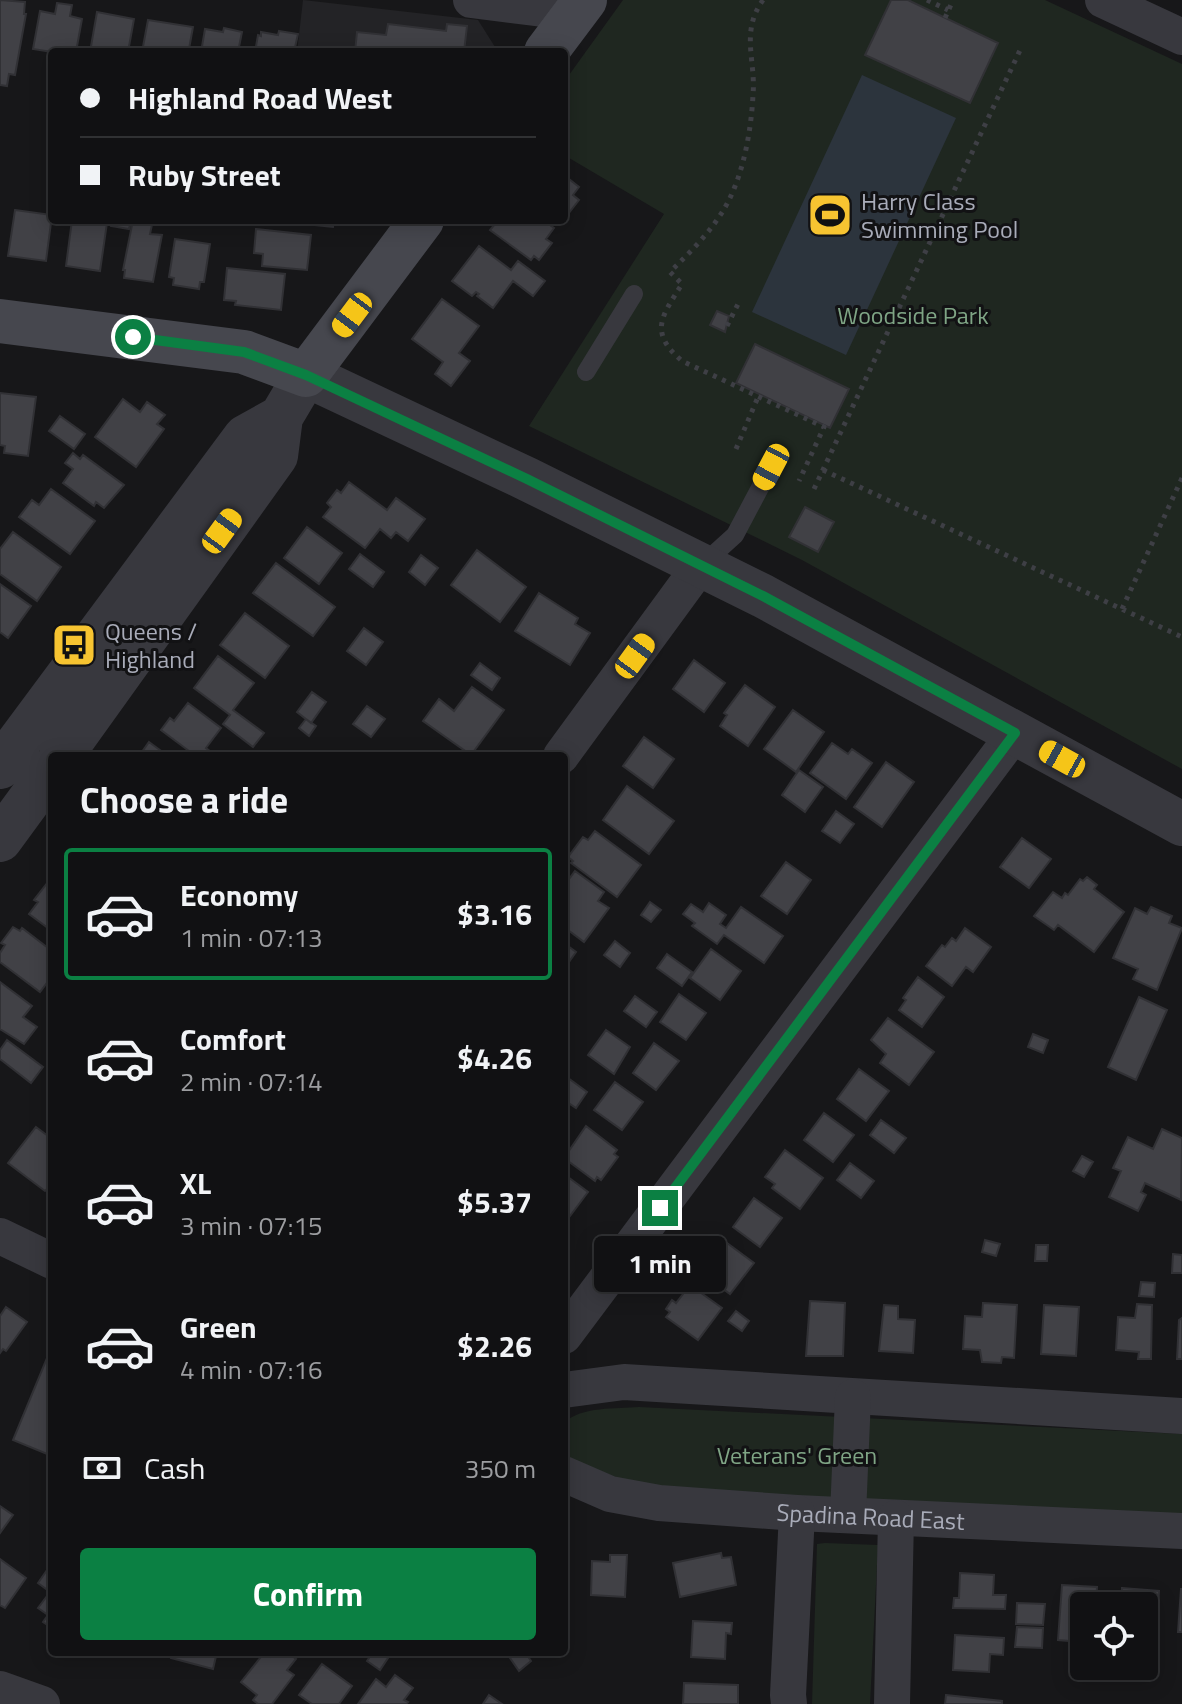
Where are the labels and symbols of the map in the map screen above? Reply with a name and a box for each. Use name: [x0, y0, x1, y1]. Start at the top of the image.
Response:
place label: Harry Class Swimming Pool: [861, 183, 1018, 247]
sports icon: Harry Class Swimming Pool: [806, 191, 854, 239]
car: [328, 289, 376, 341]
park label: Woodside Park: [837, 297, 989, 333]
route start: [115, 319, 151, 355]
car: [749, 440, 793, 494]
car: [198, 505, 246, 557]
place label: Queens / Highland: [105, 613, 197, 677]
bus stop icon: Queens / Highland: [50, 621, 98, 669]
car: [611, 630, 659, 682]
car: [1035, 737, 1089, 781]
route end: [642, 1190, 678, 1226]
callout: 1 min: [594, 1236, 726, 1292]
park label: Veterans' Green: [717, 1437, 877, 1473]
street label: Spadina Road East: [775, 1494, 966, 1539]

